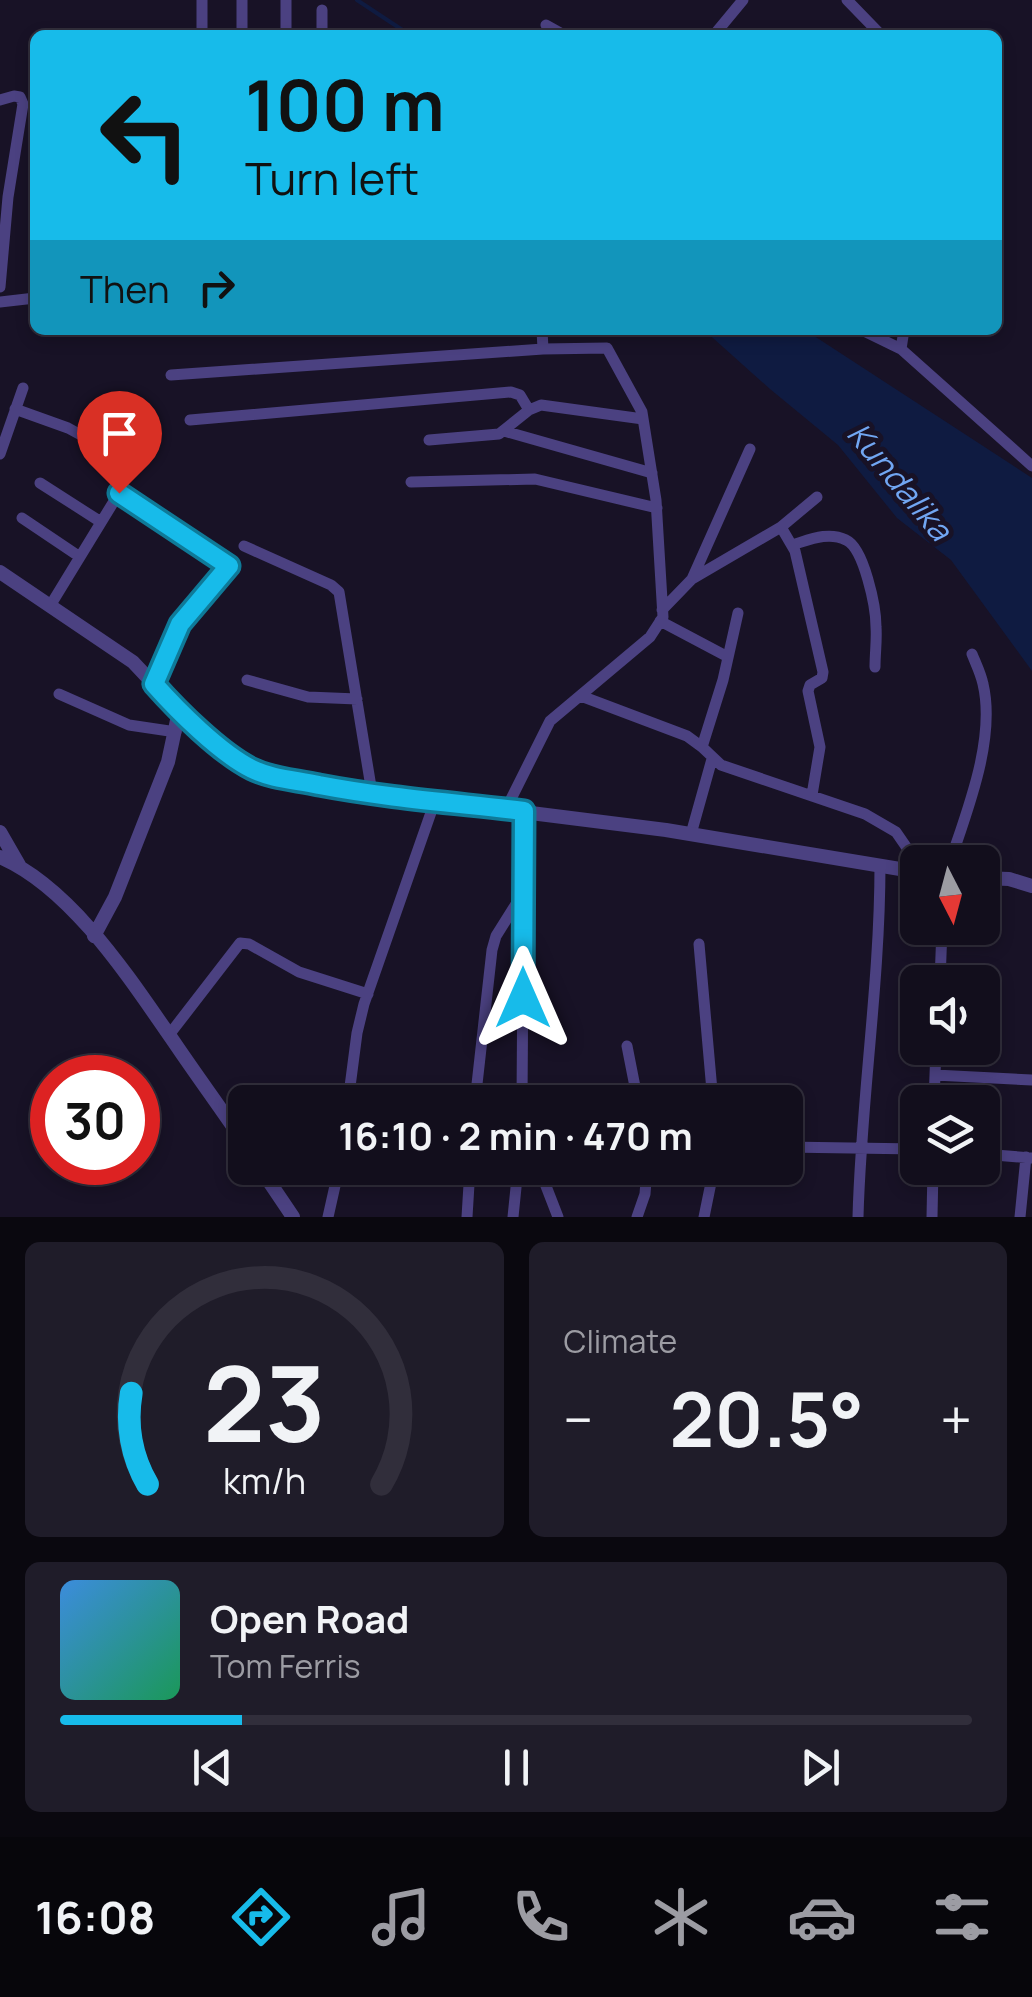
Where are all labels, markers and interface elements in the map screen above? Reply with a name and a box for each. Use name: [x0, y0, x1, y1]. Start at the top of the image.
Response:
text: 100 m: [245, 56, 445, 152]
icon: left: [80, 70, 210, 200]
text: Turn left: [245, 147, 419, 209]
icon: right: [189, 260, 244, 315]
text: Then: [80, 262, 169, 314]
pin: [77, 391, 162, 494]
icon: arrive: [92, 406, 147, 461]
water label: Kundalika: [838, 413, 964, 551]
north arrow: [900, 845, 1000, 945]
map controls: [900, 845, 1000, 1185]
position arrow: [471, 946, 575, 1050]
button: sound: [900, 965, 1000, 1065]
speed limit sign: 30: [30, 1055, 160, 1185]
button: layers: [900, 1085, 1000, 1185]
text: 16:10 · 2 min · 470 m: [338, 1109, 693, 1161]
text: Climate: [564, 1319, 677, 1363]
text: 23: [203, 1331, 325, 1473]
text: 20.5°: [670, 1367, 864, 1470]
text: −: [564, 1381, 593, 1457]
text: +: [940, 1381, 972, 1457]
text: km/h: [223, 1456, 306, 1505]
text: Open Road: [210, 1592, 409, 1644]
text: Tom Ferris: [210, 1644, 361, 1688]
icon: previous: [185, 1740, 240, 1795]
icon: pause: [489, 1740, 544, 1795]
icon: next: [793, 1740, 848, 1795]
icon: directions: [226, 1882, 296, 1952]
icon: music: [366, 1882, 436, 1952]
icon: phone: [506, 1882, 576, 1952]
icon: climate: [646, 1882, 716, 1952]
icon: car: [787, 1882, 857, 1952]
icon: filters: [927, 1882, 997, 1952]
text: 16:08: [35, 1886, 155, 1948]

